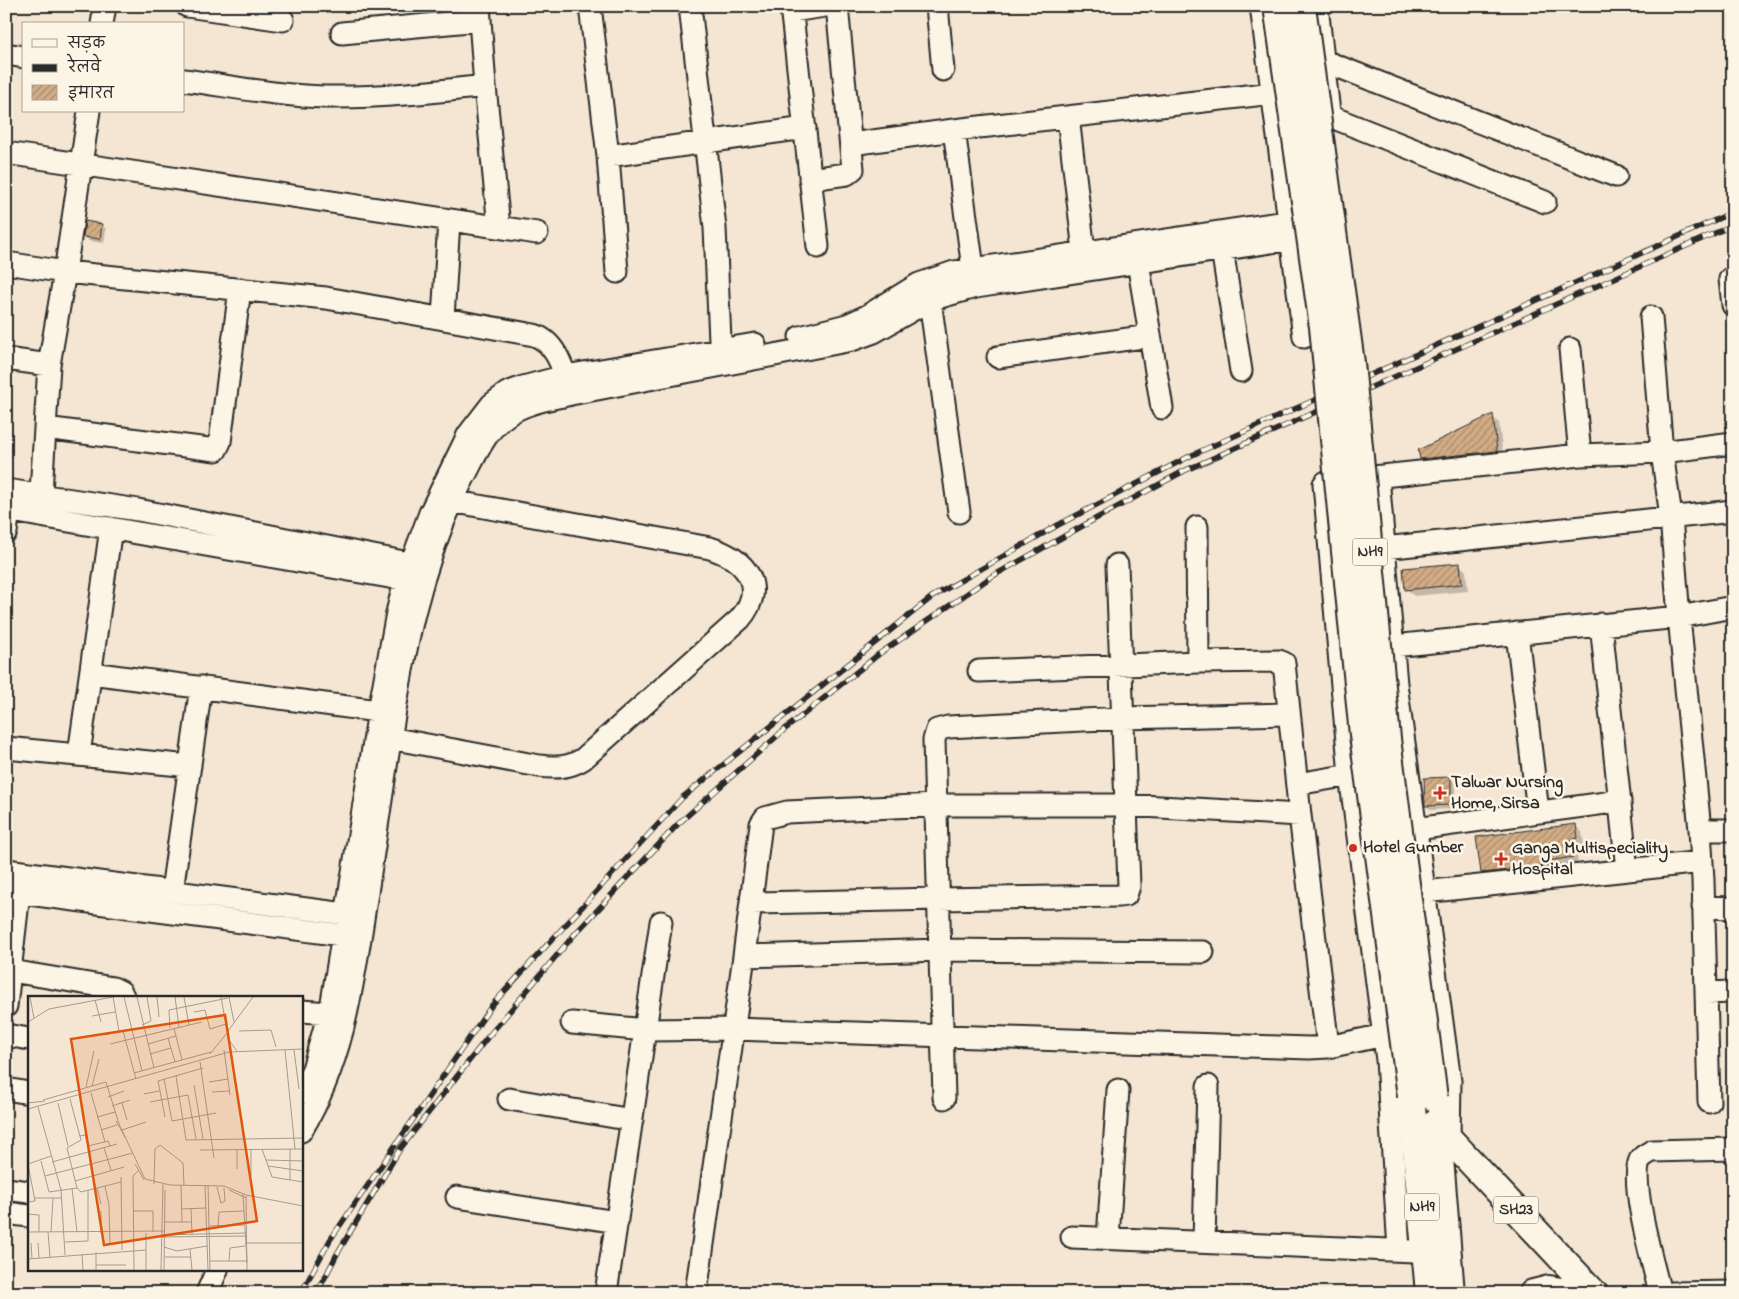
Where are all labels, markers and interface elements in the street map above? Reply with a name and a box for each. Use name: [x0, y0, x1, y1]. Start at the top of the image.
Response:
legend: [22, 22, 185, 112]
text: सड़क: [67, 33, 106, 55]
text: रेलवे: [66, 53, 102, 79]
text: इमारत: [68, 83, 115, 105]
road number: NH9: [1352, 538, 1388, 566]
place label: Talwar Nursing Home, Sirsa: [1451, 770, 1563, 817]
marker: Talwar Nursing Home, Sirsa: [1433, 786, 1447, 800]
place label: Hotel Gumber: [1363, 835, 1464, 861]
place label: Ganga Multispeciality Hospital: [1512, 836, 1668, 883]
marker: Hotel Gumber: [1347, 842, 1359, 854]
marker: Ganga Multispeciality Hospital: [1494, 852, 1508, 866]
inset map: [28, 996, 302, 1272]
road number: NH9: [1404, 1194, 1440, 1220]
road number: SH23: [1494, 1196, 1538, 1224]

